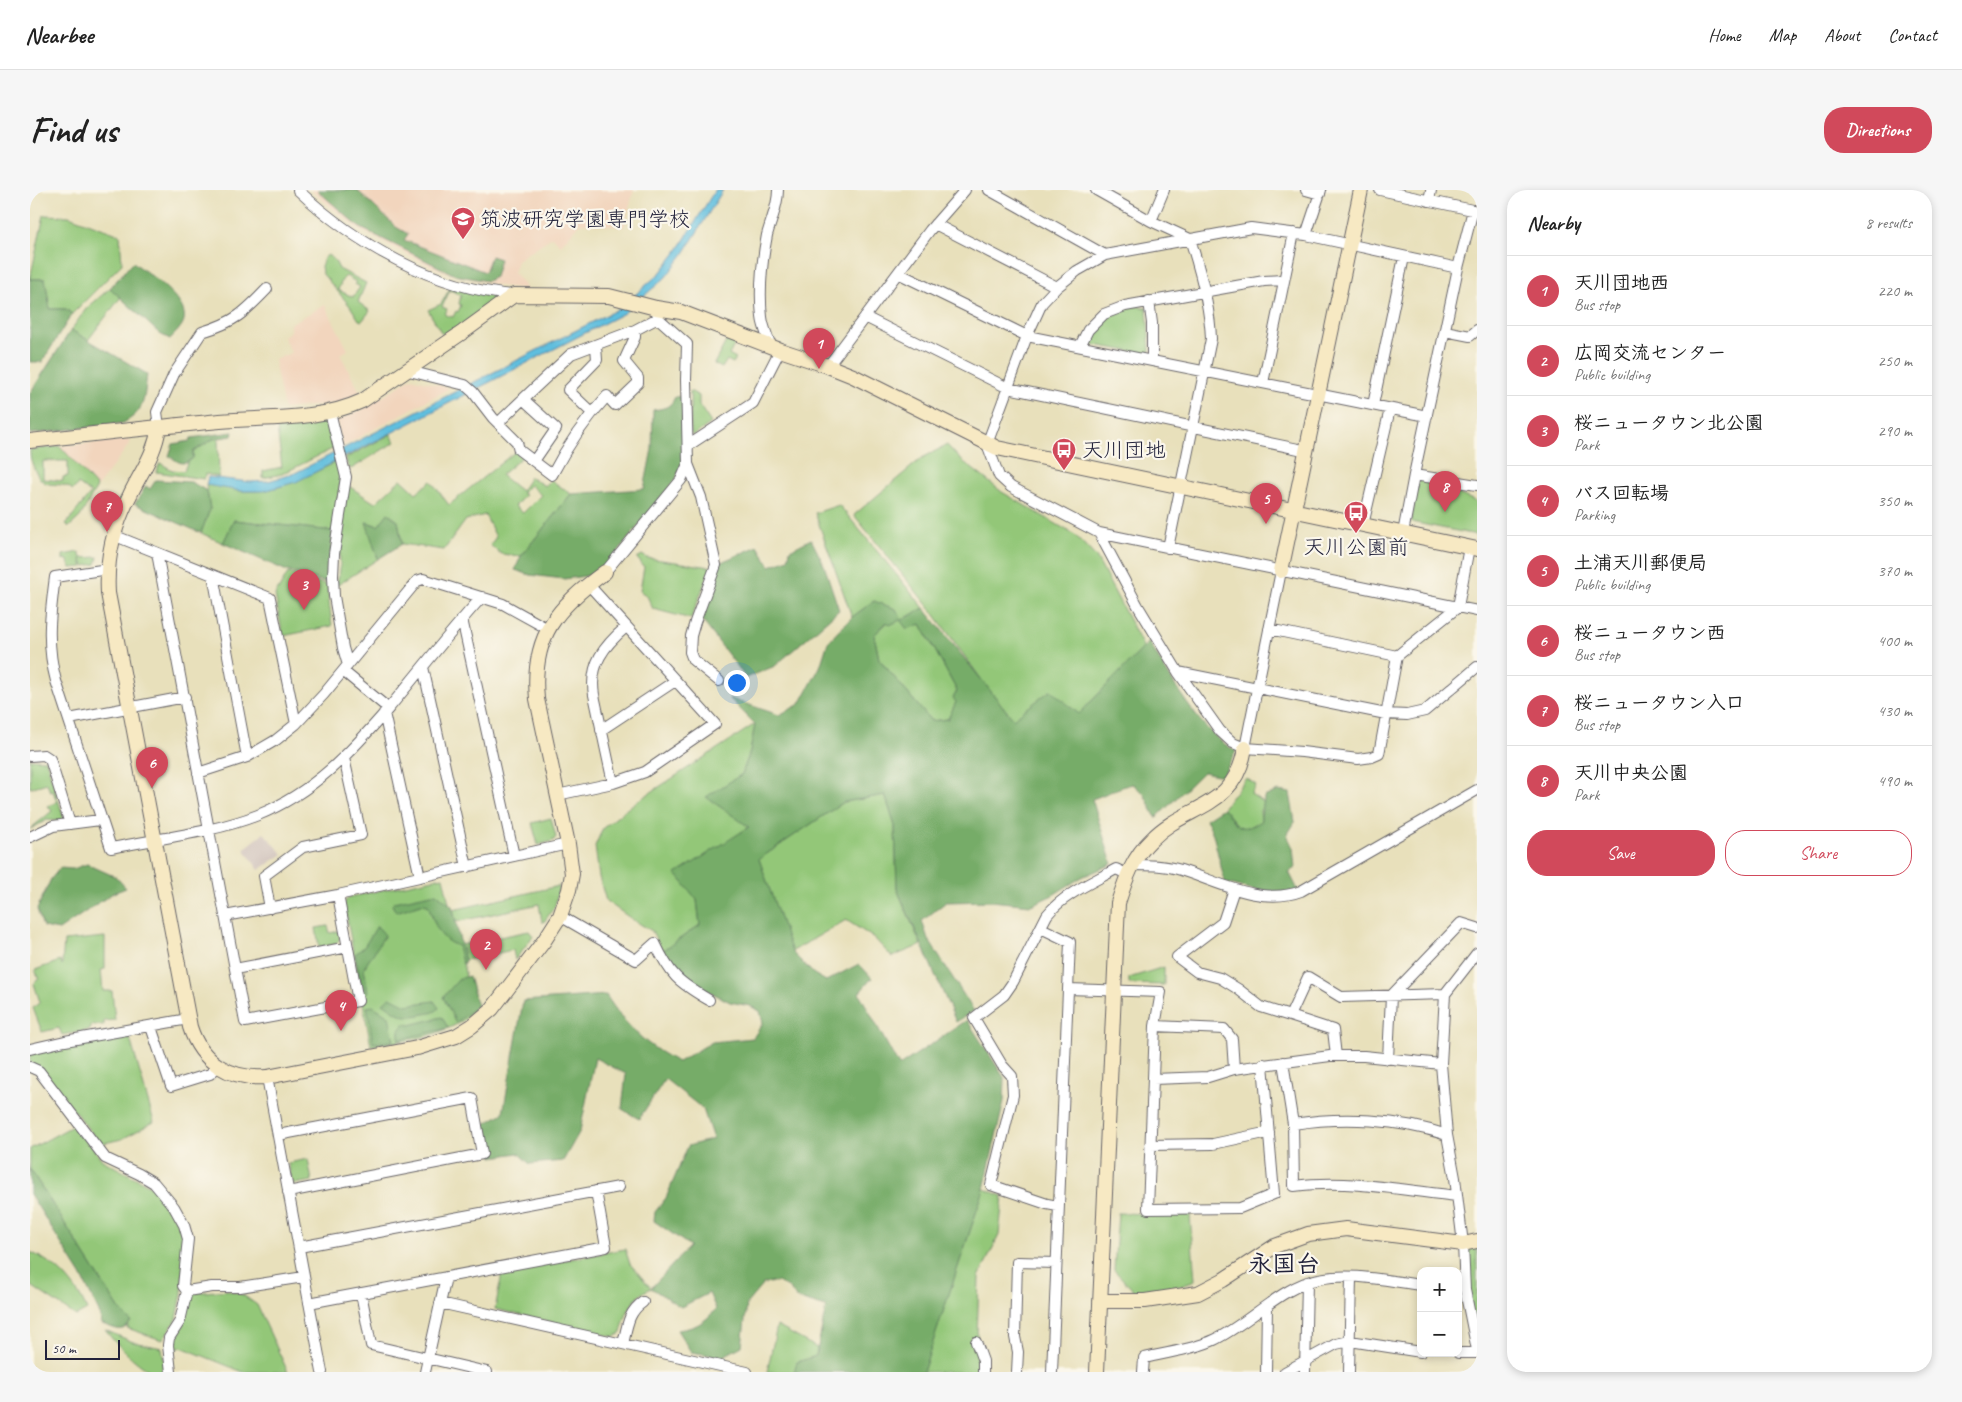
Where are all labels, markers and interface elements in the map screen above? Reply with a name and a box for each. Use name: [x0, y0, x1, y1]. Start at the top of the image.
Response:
text: Nearbee: [25, 20, 93, 50]
text: Home: [1708, 24, 1741, 46]
text: Map: [1769, 24, 1796, 46]
text: About: [1824, 24, 1860, 46]
text: Contact: [1888, 24, 1937, 46]
button: Directions: [1824, 107, 1932, 153]
text: Find us: [30, 108, 117, 153]
school or university icon: 筑波研究学園専門学校: [450, 206, 476, 240]
place label: 筑波研究学園専門学校: [480, 206, 690, 232]
text: Nearby: [1527, 210, 1580, 236]
text: 8 results: [1865, 213, 1912, 233]
text: 天川団地西: [1574, 271, 1669, 295]
text: 1: [1539, 281, 1547, 301]
text: 220 m: [1878, 281, 1912, 301]
text: Bus stop: [1574, 295, 1620, 315]
pin: 1: [803, 328, 835, 369]
text: 広岡交流センター: [1574, 341, 1726, 365]
text: 2: [1539, 351, 1547, 371]
text: 250 m: [1878, 351, 1912, 371]
text: Public building: [1574, 365, 1650, 385]
text: 桜ニュータウン北公園: [1574, 411, 1764, 435]
text: 3: [1539, 421, 1547, 441]
text: 290 m: [1878, 421, 1912, 441]
text: Park: [1574, 435, 1599, 455]
bus stop icon: 天川団地: [1051, 437, 1077, 471]
place label: 天川団地: [1082, 437, 1166, 463]
pin: 8: [1429, 471, 1461, 512]
text: バス回転場: [1574, 481, 1669, 505]
pin: 5: [1250, 483, 1282, 524]
pin: 7: [91, 491, 123, 532]
text: 4: [1539, 491, 1547, 511]
text: 350 m: [1878, 491, 1912, 511]
bus stop icon: 天川公園前: [1343, 500, 1369, 534]
text: Parking: [1574, 505, 1615, 525]
place label: 天川公園前: [1304, 534, 1409, 560]
text: 土浦天川郵便局: [1574, 551, 1707, 575]
text: 5: [1540, 561, 1546, 581]
text: 370 m: [1878, 561, 1912, 581]
pin: 3: [288, 569, 320, 610]
text: Public building: [1574, 575, 1650, 595]
text: 桜ニュータウン西: [1574, 621, 1726, 645]
text: 6: [1539, 631, 1547, 651]
text: 400 m: [1878, 631, 1912, 651]
text: Bus stop: [1574, 645, 1620, 665]
your location: [724, 670, 750, 696]
text: 桜ニュータウン入口: [1574, 691, 1745, 715]
text: 7: [1539, 701, 1547, 721]
text: 430 m: [1878, 701, 1912, 721]
text: Bus stop: [1574, 715, 1620, 735]
pin: 6: [136, 747, 168, 788]
text: 天川中央公園: [1574, 761, 1688, 785]
text: 8: [1539, 771, 1547, 791]
text: 490 m: [1878, 771, 1912, 791]
text: Park: [1574, 785, 1599, 805]
button: Save: [1527, 830, 1715, 876]
button: Share: [1725, 830, 1912, 876]
pin: 2: [470, 929, 502, 970]
pin: 4: [325, 990, 357, 1031]
district label: 永国台: [1248, 1249, 1320, 1279]
map controls: [1417, 1267, 1462, 1357]
button: +: [1417, 1267, 1462, 1312]
button: −: [1417, 1312, 1462, 1357]
scale bar: [45, 1337, 120, 1360]
text: 50 m: [52, 1340, 76, 1357]

